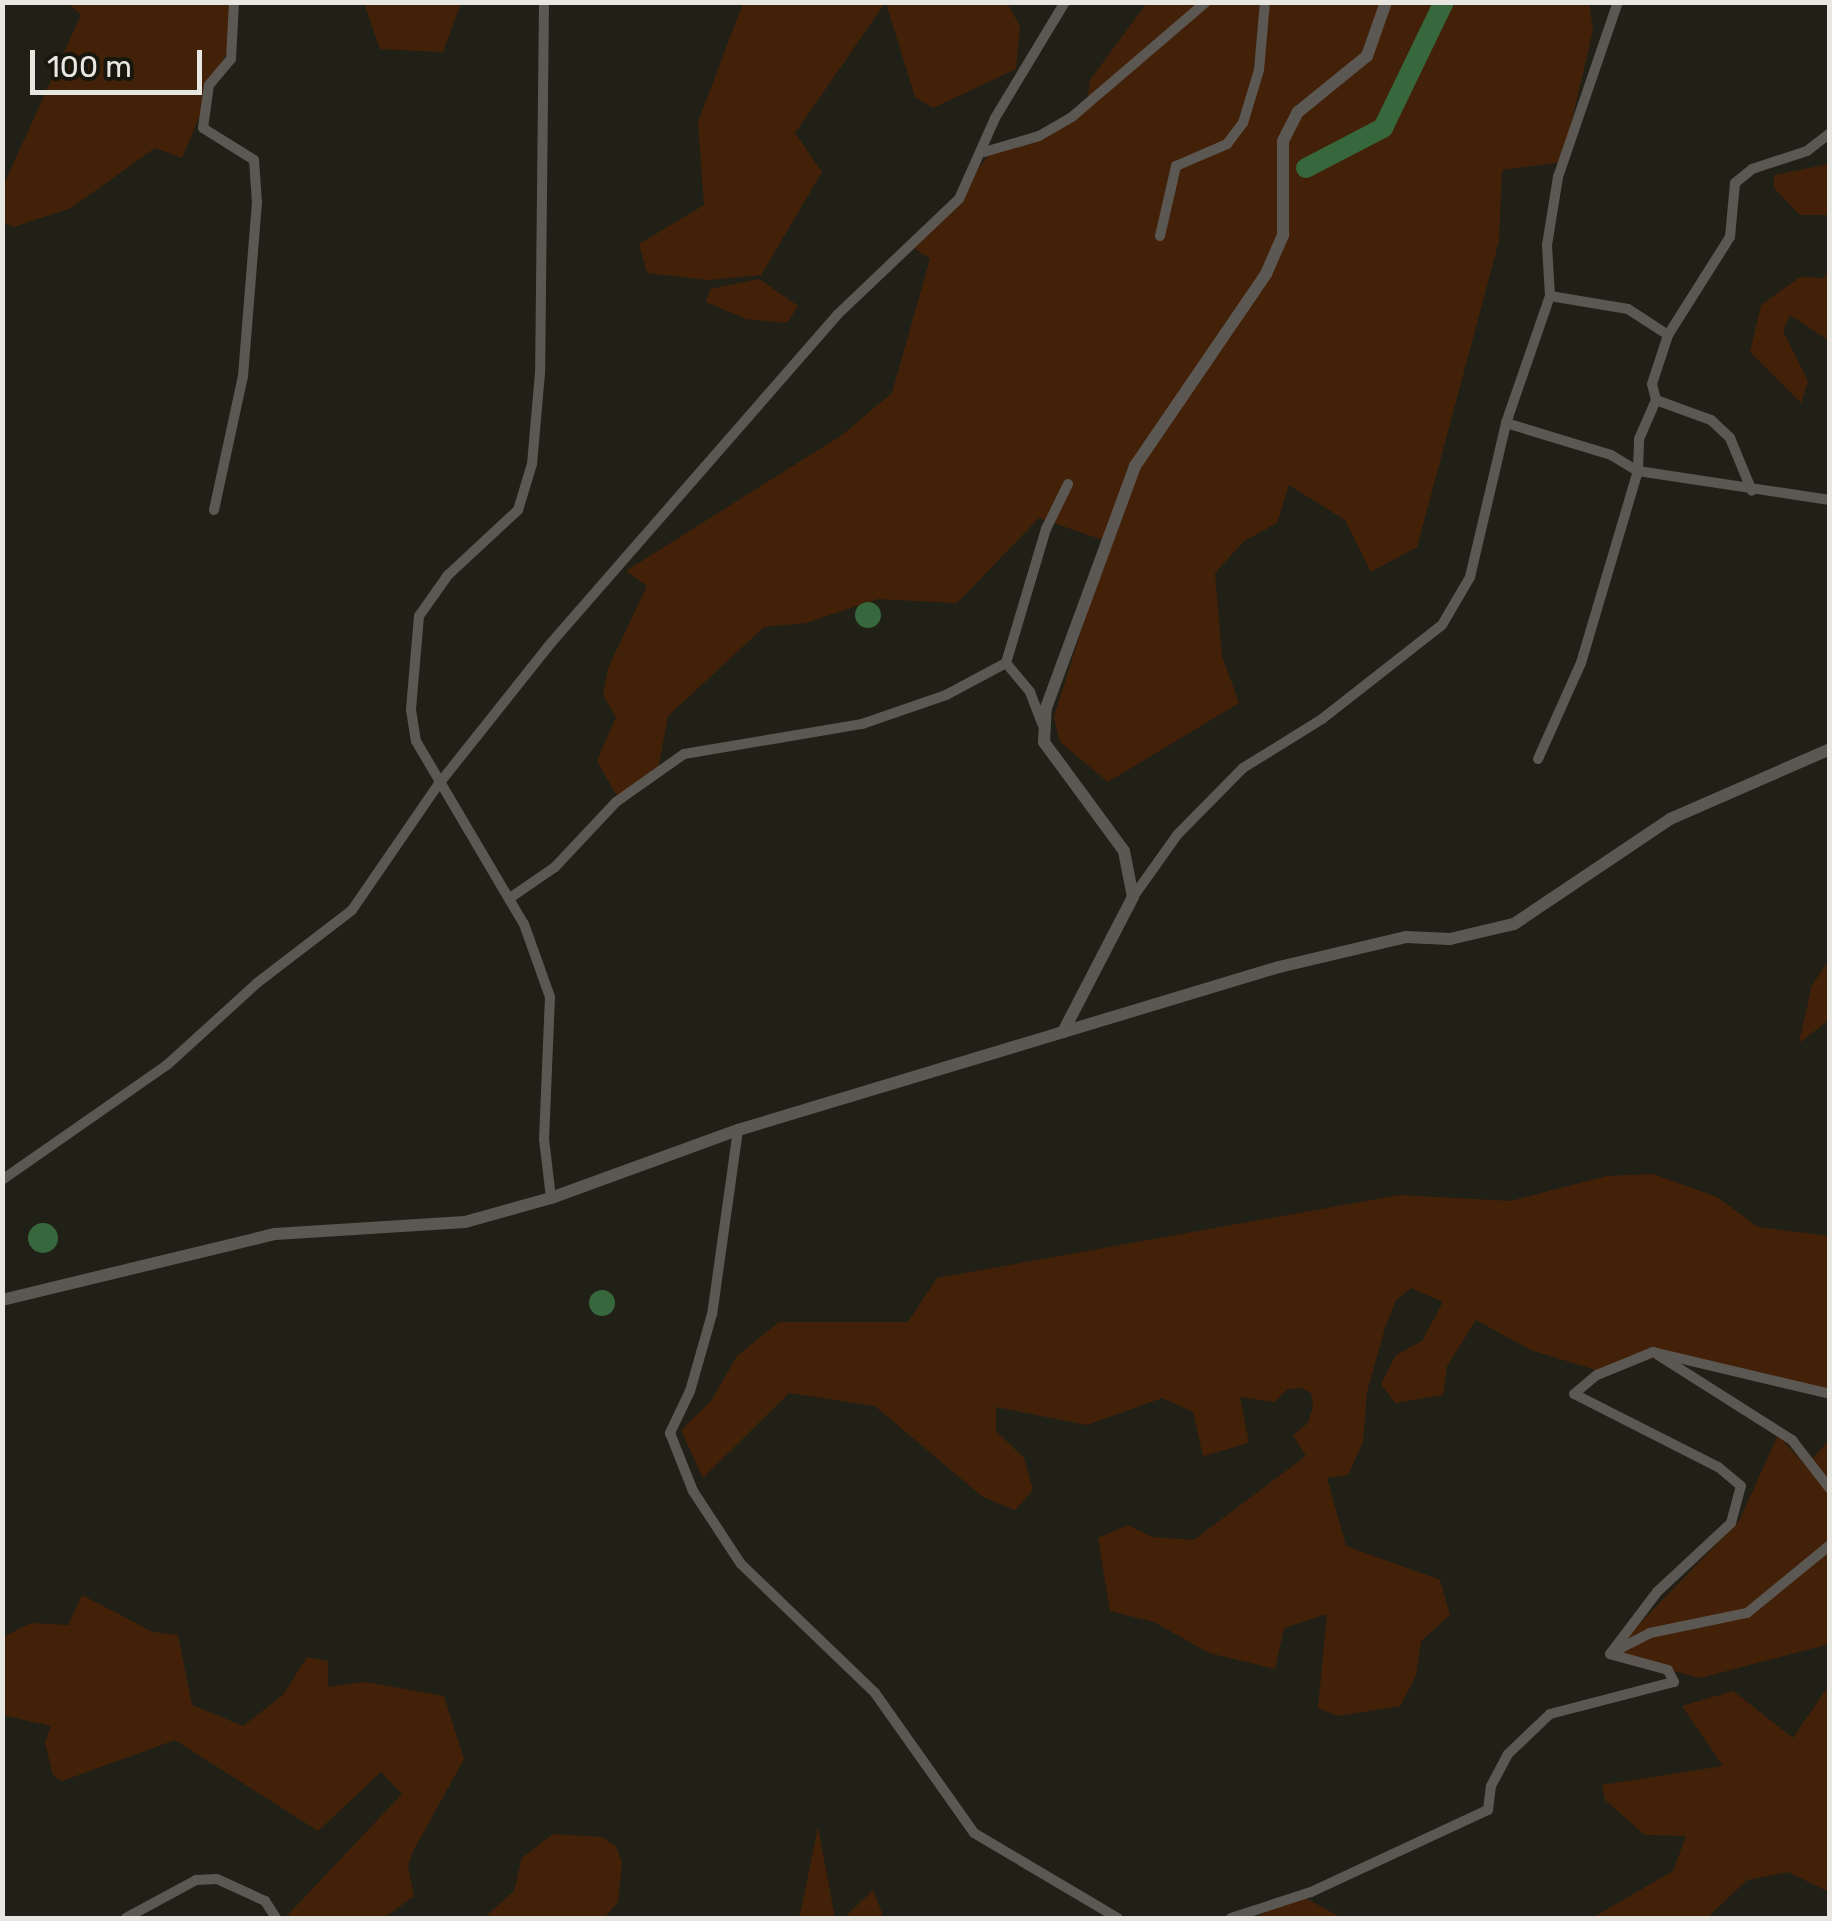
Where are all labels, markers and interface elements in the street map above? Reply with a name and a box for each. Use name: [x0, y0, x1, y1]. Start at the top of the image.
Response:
scale bar: [35, 30, 208, 92]
text: 100 m: [47, 49, 132, 85]

